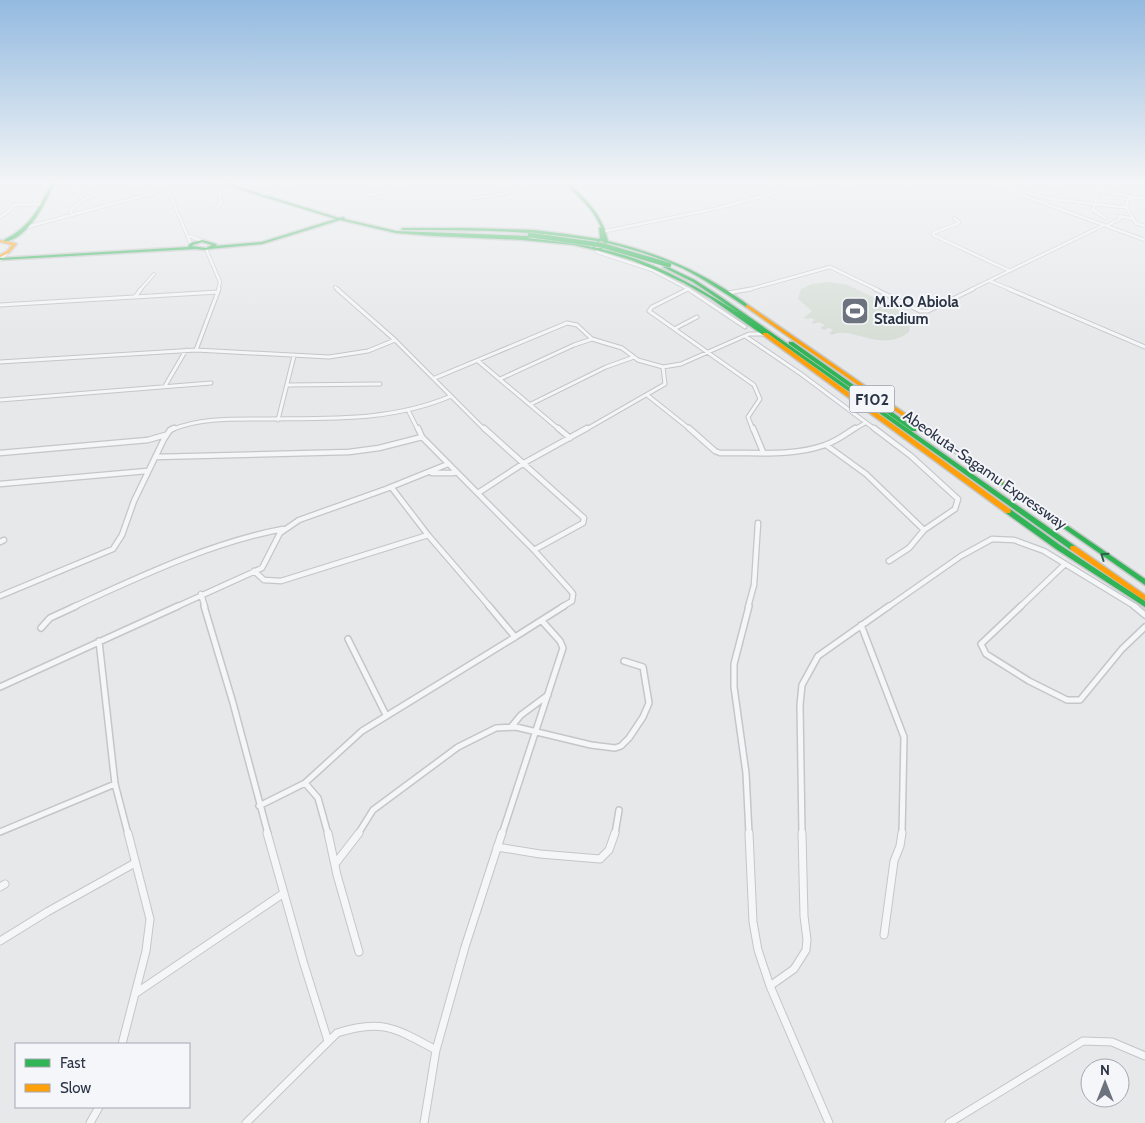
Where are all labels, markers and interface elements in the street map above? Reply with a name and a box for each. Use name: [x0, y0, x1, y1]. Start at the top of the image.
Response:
place label: M.K.O Abiola Stadium: [874, 293, 959, 328]
sports icon: M.K.O Abiola Stadium: [840, 296, 870, 326]
road number: F102: [850, 386, 894, 412]
street label: Abeokuta-Sagamu Expressway: [900, 407, 1070, 534]
one-way arrow: [1100, 553, 1110, 562]
legend: [15, 1043, 190, 1108]
text: Fast: [60, 1054, 85, 1072]
north arrow: [1080, 1058, 1130, 1108]
text: N: [1100, 1061, 1110, 1079]
text: Slow: [60, 1079, 91, 1097]

